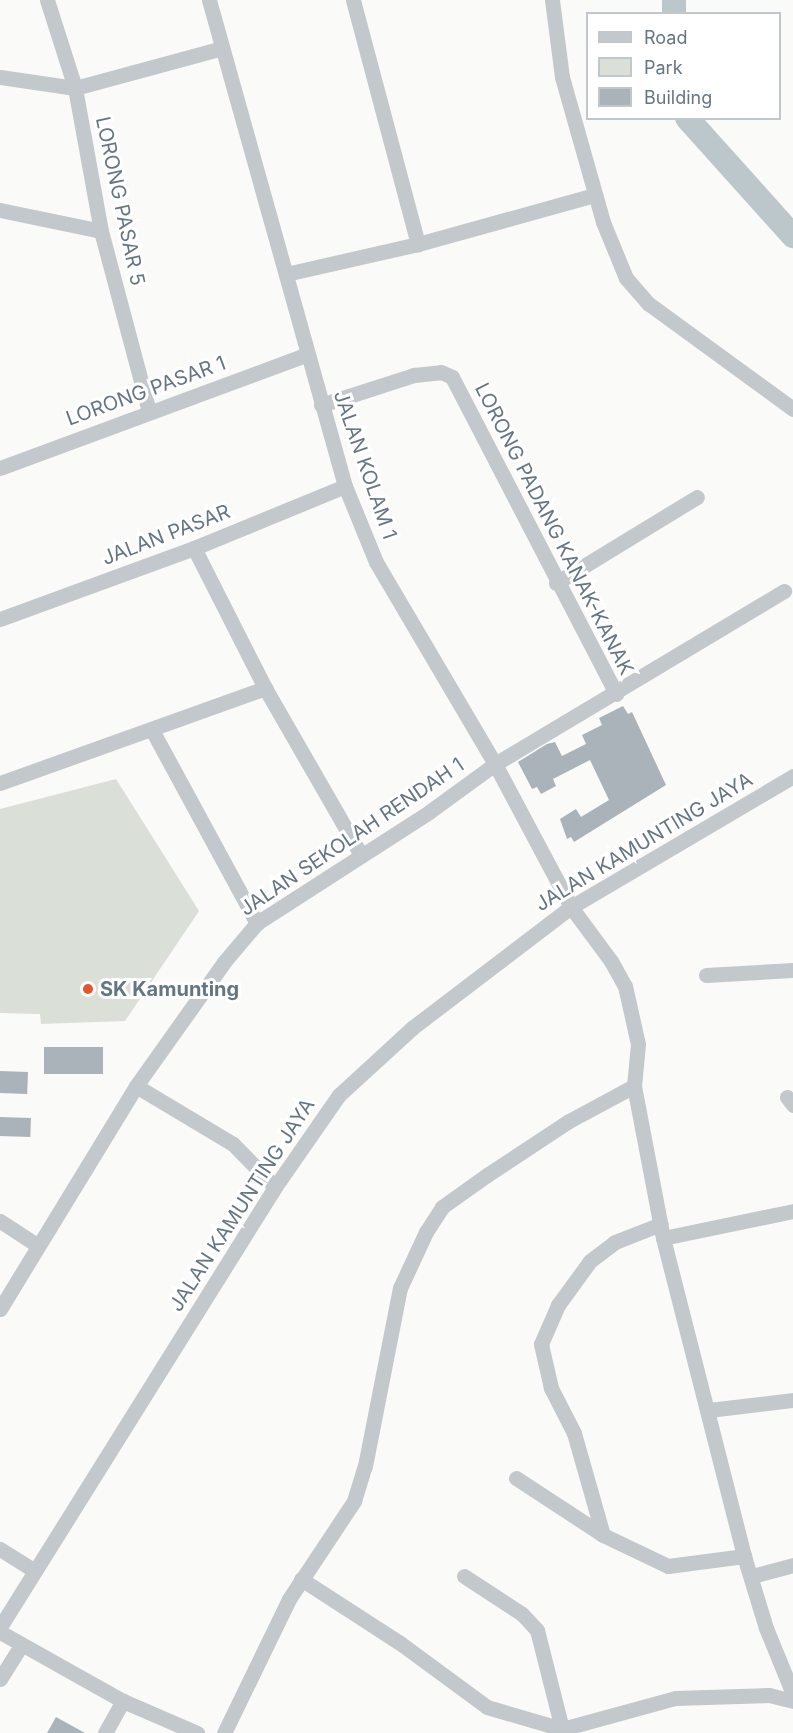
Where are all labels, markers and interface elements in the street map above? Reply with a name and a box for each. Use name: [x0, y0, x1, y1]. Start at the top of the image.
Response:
legend: [586, 12, 781, 120]
text: Road: [644, 27, 687, 48]
text: Park: [644, 57, 683, 78]
text: Building: [644, 87, 712, 108]
street label: LORONG PASAR 5: [90, 114, 150, 288]
street label: LORONG PASAR 1: [63, 351, 229, 431]
street label: LORONG PADANG KANAK-KANAK: [470, 379, 638, 679]
street label: JALAN KOLAM 1: [328, 388, 402, 542]
street label: JALAN PASAR: [99, 500, 233, 570]
street label: JALAN SEKOLAH RENDAH 1: [235, 753, 469, 921]
street label: JALAN KAMUNTING JAYA: [531, 768, 757, 916]
place label: SK Kamunting: [100, 977, 239, 1001]
marker: SK Kamunting: [81, 982, 95, 996]
street label: JALAN KAMUNTING JAYA: [164, 1094, 320, 1316]

